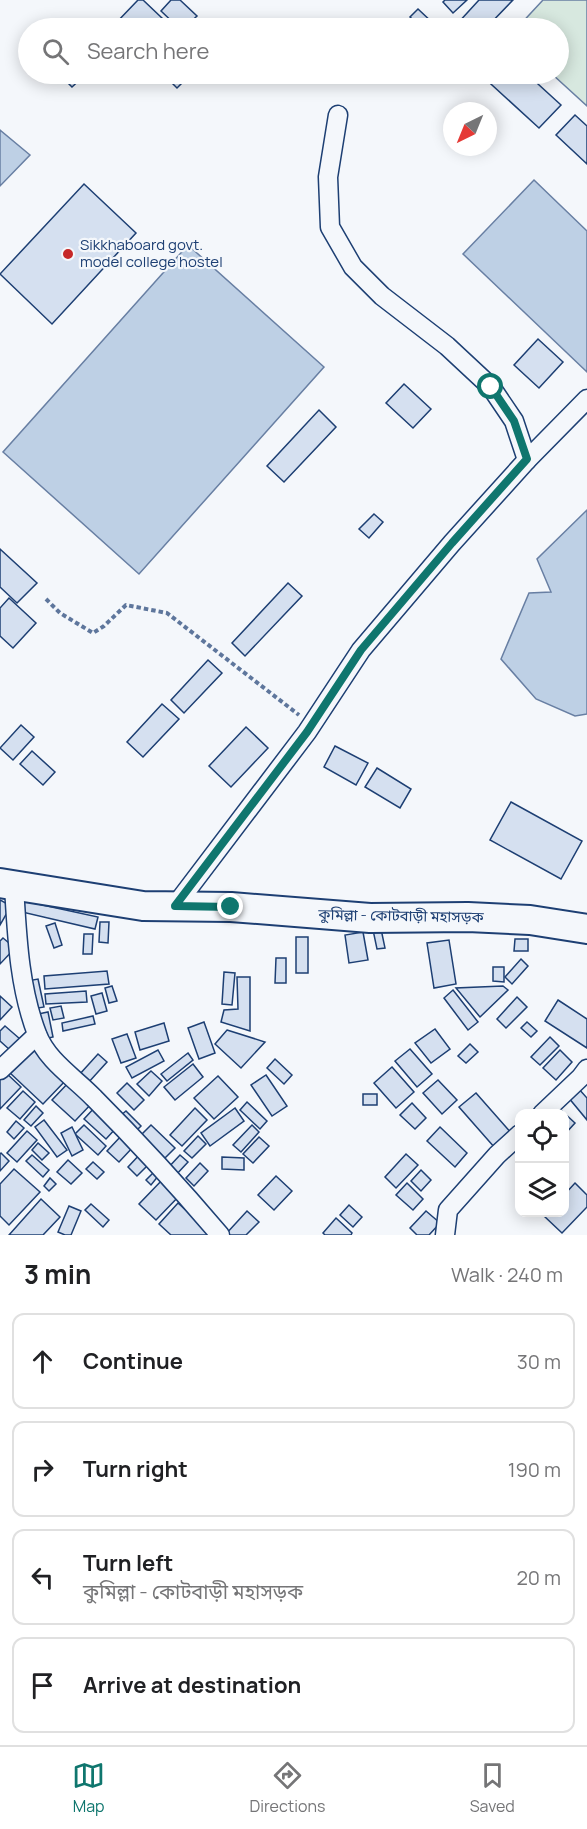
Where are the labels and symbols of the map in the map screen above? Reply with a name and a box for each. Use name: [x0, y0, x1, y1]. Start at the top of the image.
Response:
north arrow: [443, 102, 497, 156]
place label: Sikkhaboard govt. model college hostel: [80, 234, 223, 272]
marker: Sikkhaboard govt. model college hostel: [61, 247, 75, 261]
route start: [477, 373, 503, 399]
route end: [217, 893, 243, 919]
street label: কুমিল্লা - কোটবাড়ী মহাসড়ক: [317, 904, 485, 927]

